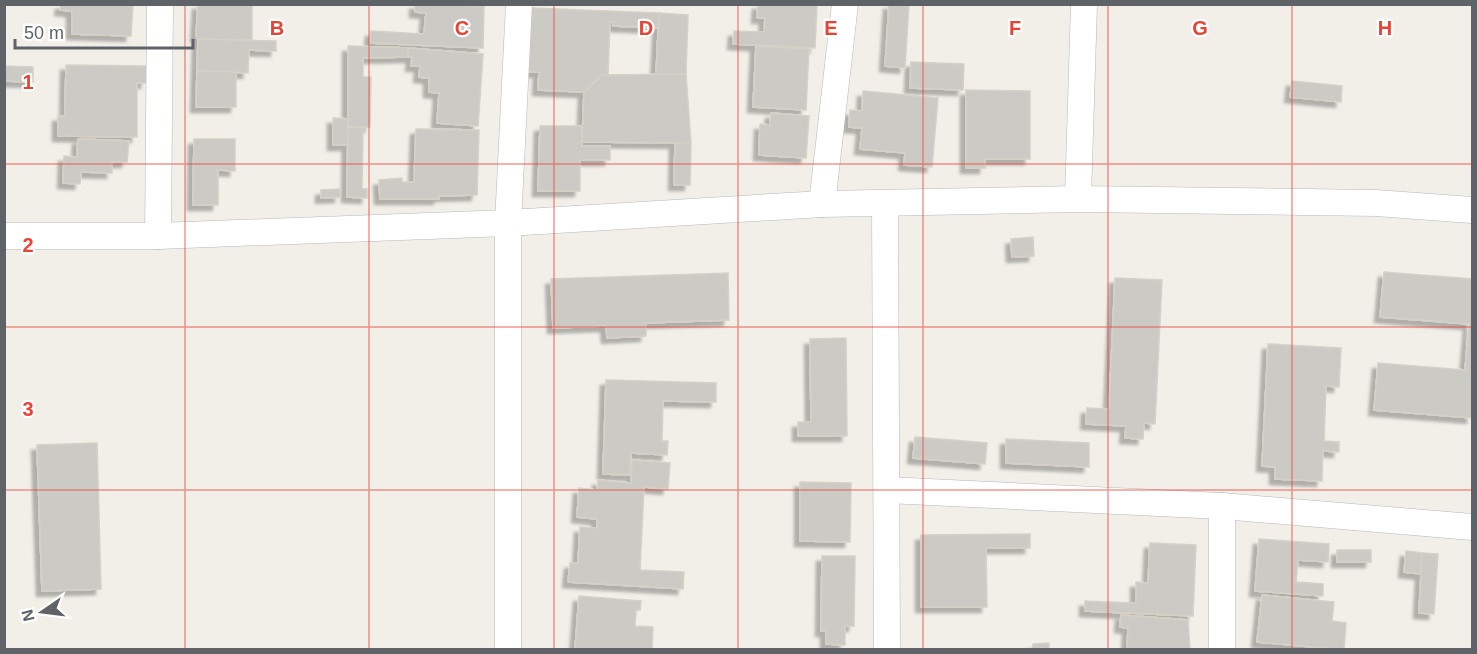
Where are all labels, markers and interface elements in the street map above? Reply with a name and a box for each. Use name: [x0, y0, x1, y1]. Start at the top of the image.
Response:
scale bar: [15, 12, 194, 50]
text: B: [270, 17, 284, 39]
text: C: [455, 17, 469, 39]
text: D: [639, 17, 653, 39]
text: E: [824, 17, 838, 39]
text: F: [1009, 17, 1021, 39]
text: G: [1192, 17, 1208, 39]
text: H: [1378, 17, 1392, 39]
text: 50 m: [24, 23, 64, 43]
text: 1: [22, 71, 34, 93]
text: 2: [22, 234, 34, 256]
text: 3: [22, 398, 34, 420]
north arrow: [12, 582, 72, 642]
text: N: [18, 608, 38, 623]

